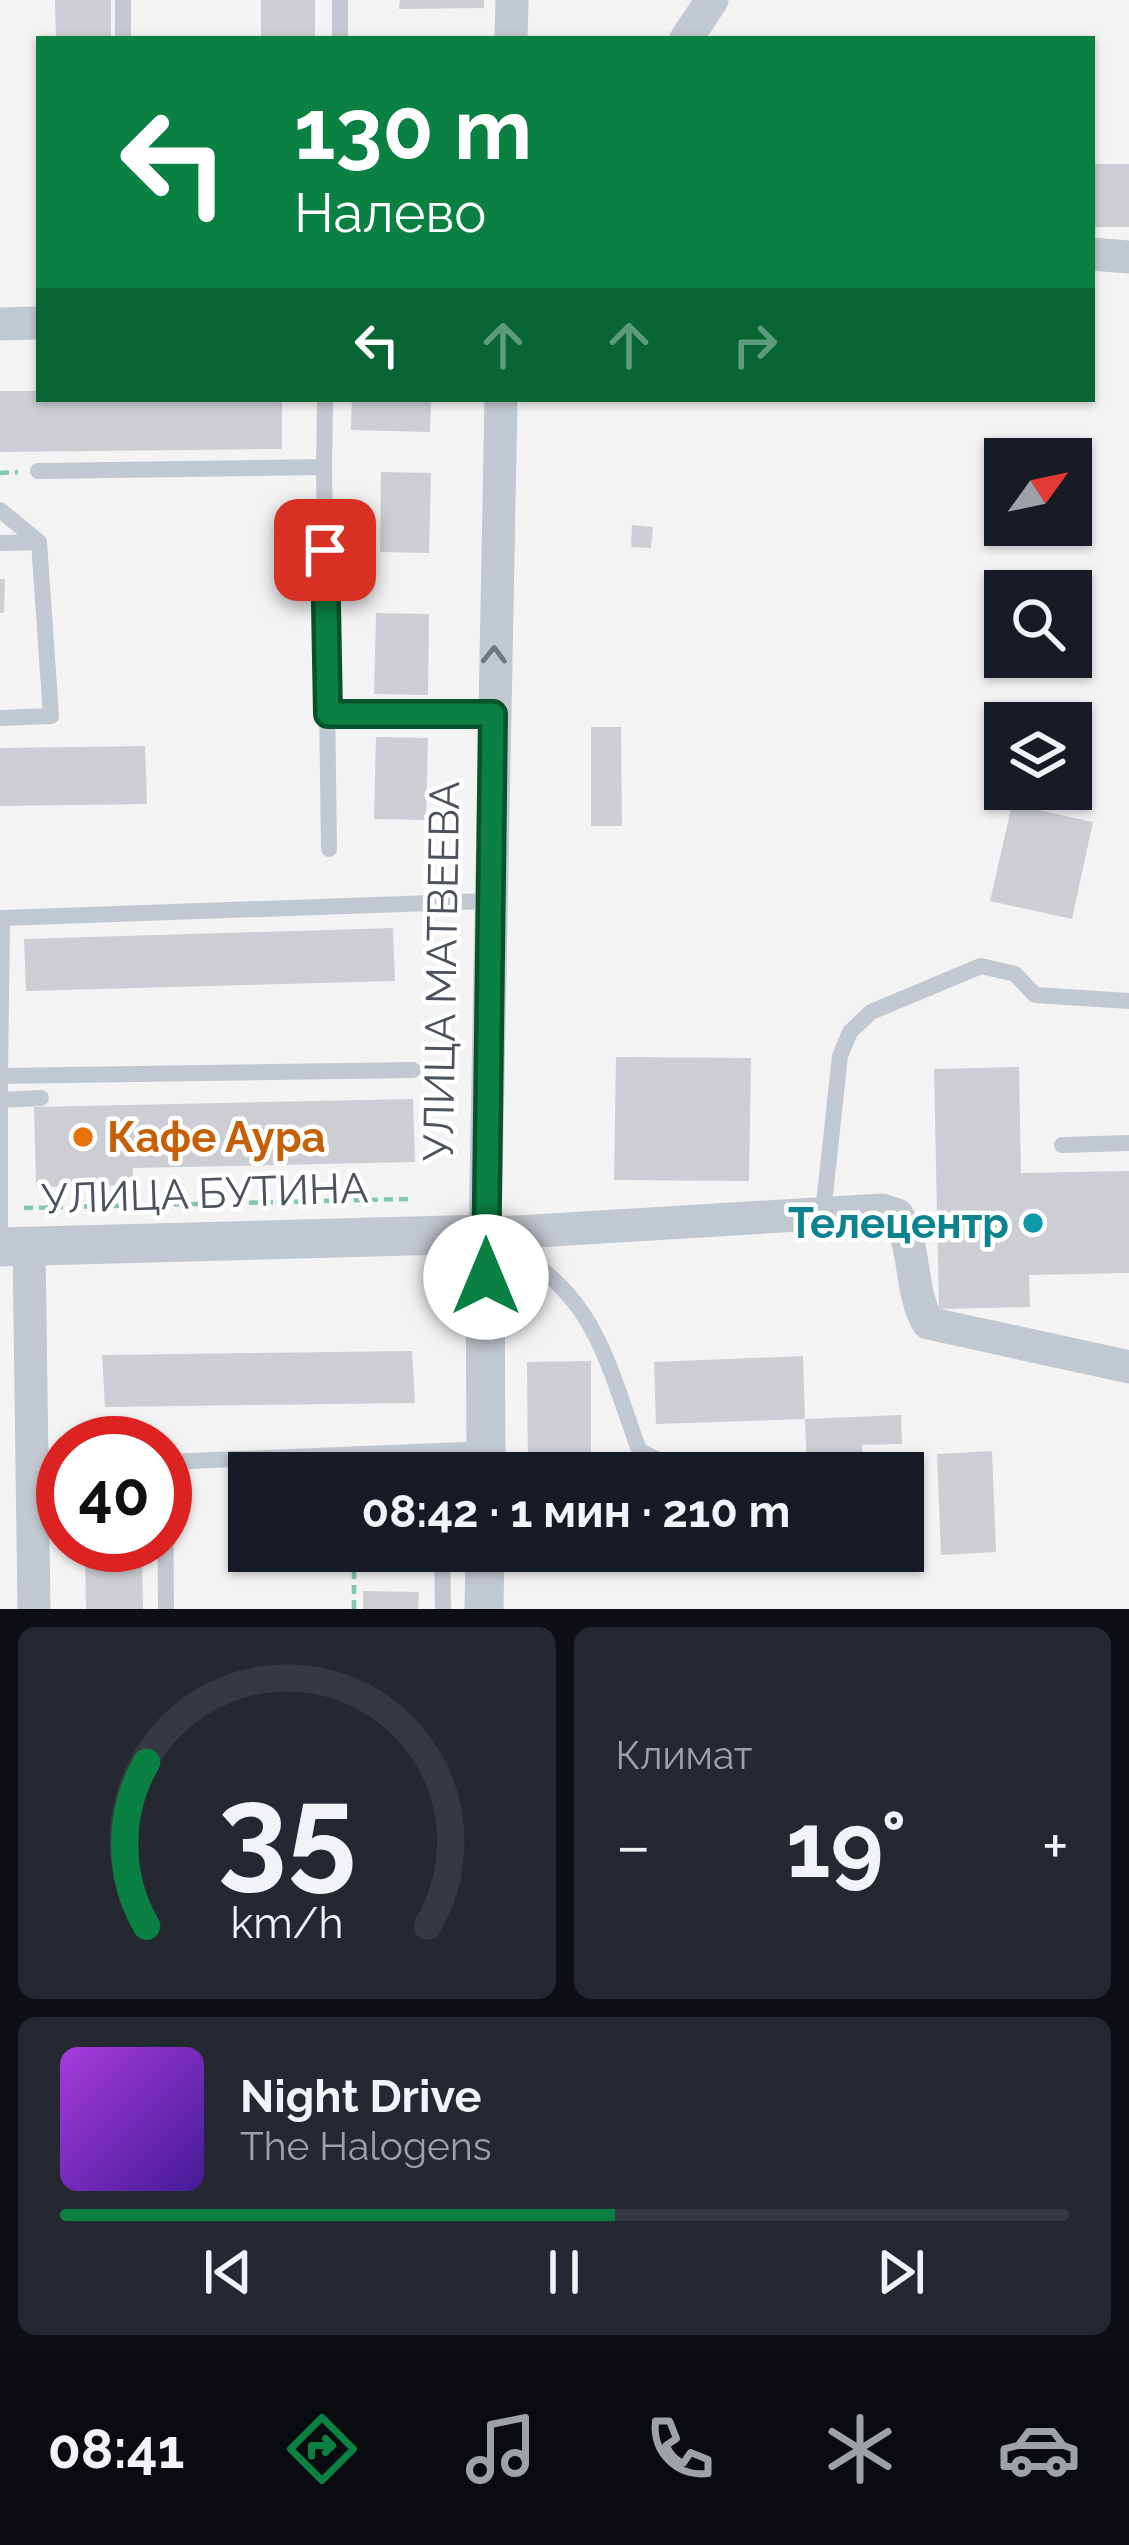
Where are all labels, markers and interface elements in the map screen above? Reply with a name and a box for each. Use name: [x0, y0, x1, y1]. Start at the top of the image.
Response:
text: 130 m: [294, 80, 532, 179]
icon: left: [96, 84, 252, 240]
text: Налево: [294, 181, 486, 245]
icon: left: [344, 312, 410, 378]
icon: ahead: [470, 312, 536, 378]
icon: ahead: [596, 312, 662, 378]
icon: right: [722, 312, 788, 378]
north arrow: [984, 438, 1092, 546]
map controls: [984, 438, 1092, 810]
pin: [274, 499, 376, 601]
icon: arrive: [292, 517, 358, 583]
button: search: [984, 570, 1092, 678]
one-way arrow: [481, 645, 507, 664]
button: layers: [984, 702, 1092, 810]
street label: УЛИЦА МАТВЕЕВА: [414, 781, 469, 1161]
place label: Кафе Аура: [107, 1113, 326, 1162]
marker: Кафе Аура: [70, 1124, 96, 1150]
street label: УЛИЦА БУТИНА: [41, 1163, 369, 1224]
place label: Телецентр: [788, 1199, 1009, 1248]
marker: Телецентр: [1020, 1210, 1046, 1236]
position arrow: [423, 1214, 549, 1340]
speed limit sign: 40: [36, 1416, 192, 1572]
text: 08:42 · 1 мин · 210 m: [362, 1485, 791, 1538]
text: Климат: [616, 1732, 752, 1778]
text: 35: [217, 1758, 356, 1904]
text: 19°: [786, 1792, 907, 1898]
text: −: [616, 1807, 651, 1884]
text: +: [1042, 1807, 1069, 1884]
text: km/h: [230, 1898, 343, 1948]
text: Night Drive: [240, 2070, 481, 2123]
text: The Halogens: [240, 2123, 492, 2169]
icon: previous: [195, 2239, 261, 2305]
icon: pause: [531, 2239, 597, 2305]
icon: next: [868, 2239, 934, 2305]
icon: directions: [280, 2407, 364, 2491]
icon: music: [459, 2407, 543, 2491]
icon: phone: [638, 2407, 722, 2491]
icon: climate: [818, 2407, 902, 2491]
icon: car: [997, 2407, 1081, 2491]
text: 08:41: [48, 2417, 184, 2481]

